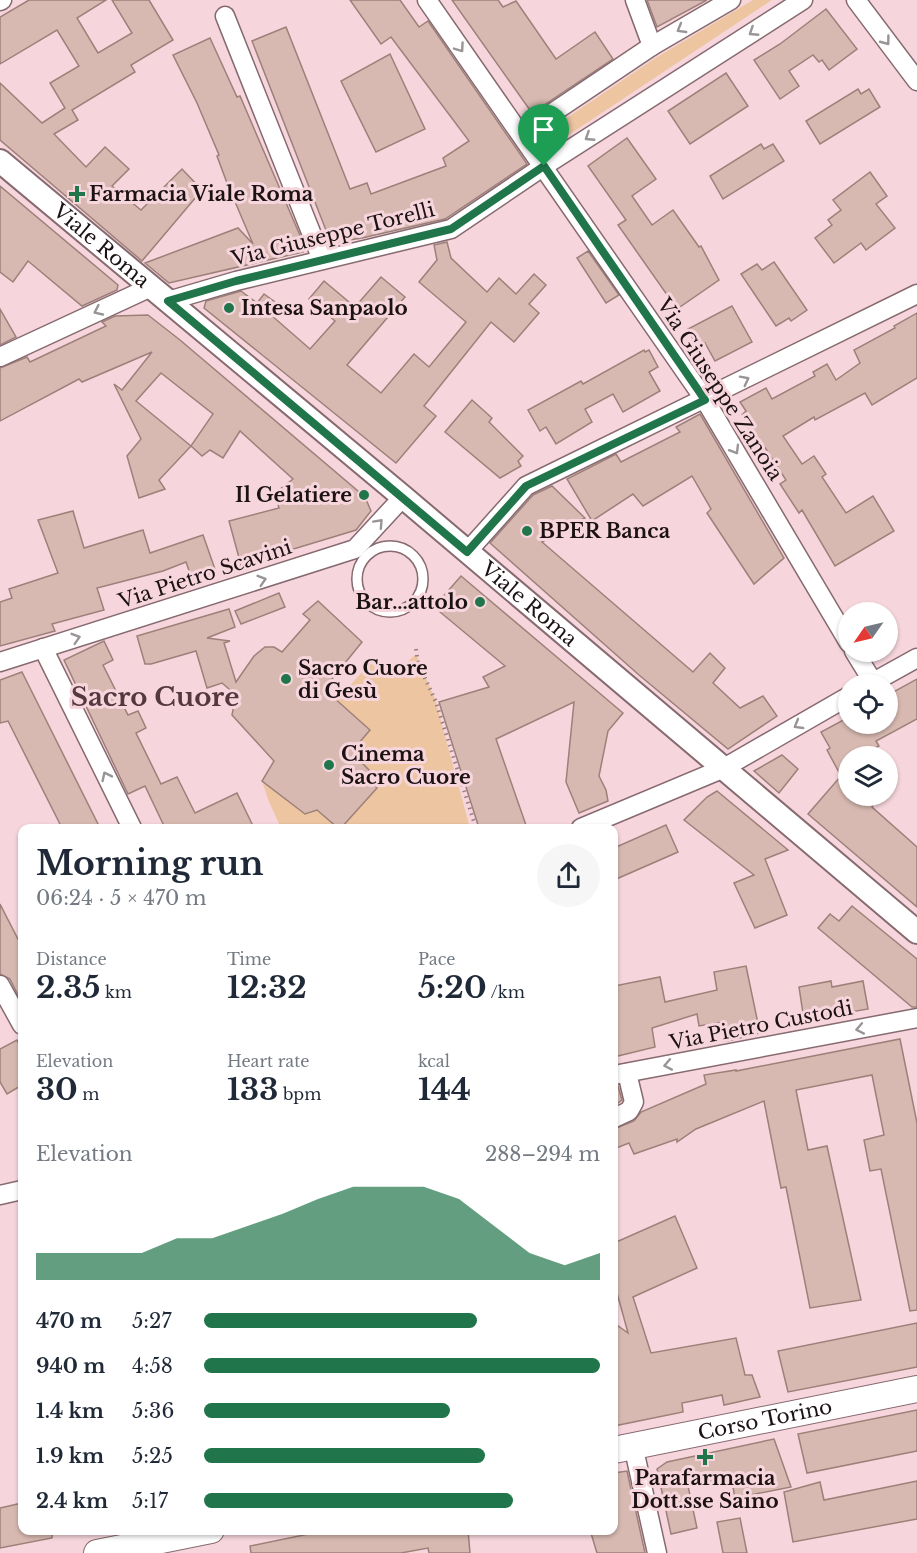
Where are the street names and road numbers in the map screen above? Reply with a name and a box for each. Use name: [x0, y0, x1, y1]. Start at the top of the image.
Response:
street label: Via Giuseppe Torelli: [228, 197, 437, 271]
street label: Viale Roma: [47, 198, 155, 293]
street label: Via Giuseppe Zanoia: [651, 292, 788, 485]
street label: Via Pietro Scavini: [114, 535, 295, 614]
street label: Viale Roma: [475, 556, 583, 652]
street label: Via Pietro Custodi: [666, 995, 855, 1055]
street label: Corso Torino: [696, 1394, 834, 1445]

